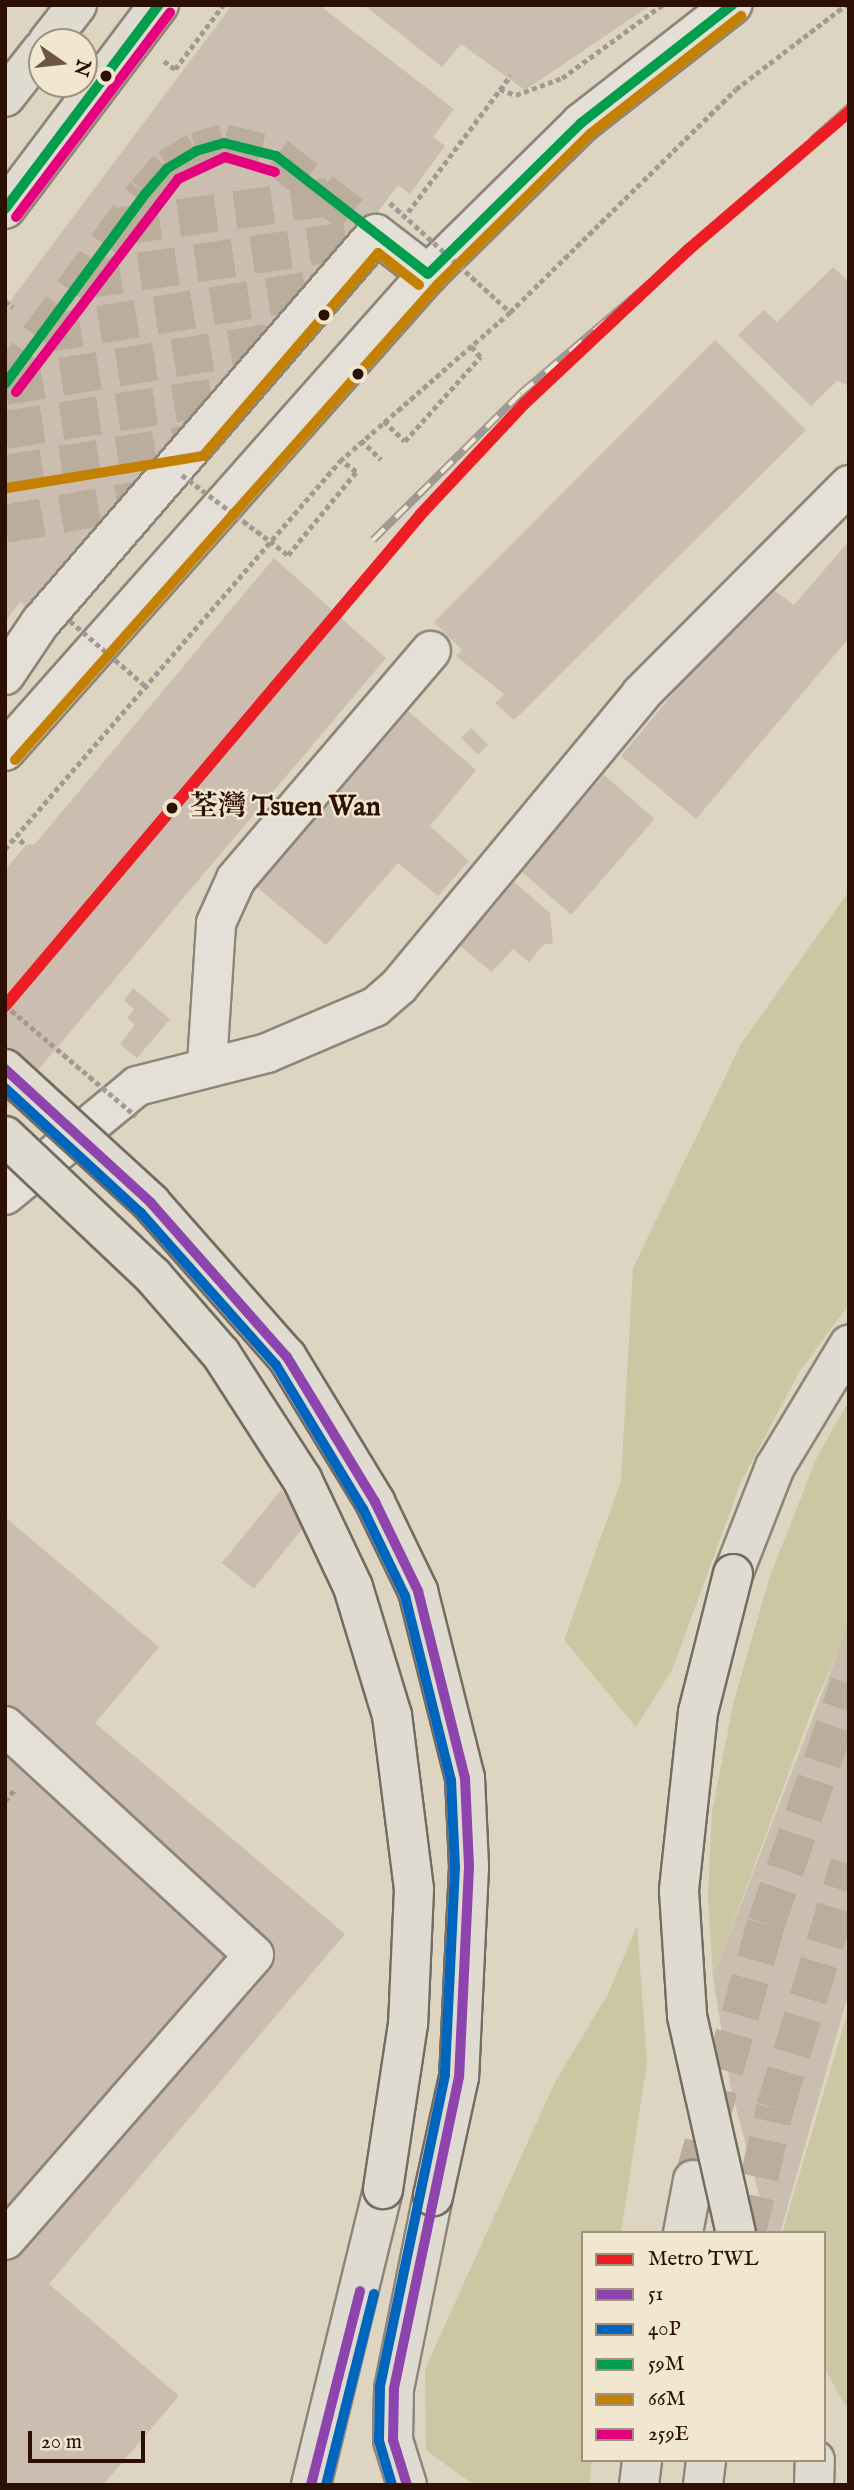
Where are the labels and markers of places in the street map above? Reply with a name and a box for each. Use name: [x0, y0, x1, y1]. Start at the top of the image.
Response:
unlabelled marker: [99, 69, 113, 83]
unlabelled marker: [317, 308, 331, 322]
unlabelled marker: [351, 367, 365, 381]
place label: 荃灣 Tsuen Wan: [190, 791, 381, 825]
marker: 荃灣 Tsuen Wan: [160, 796, 184, 820]

